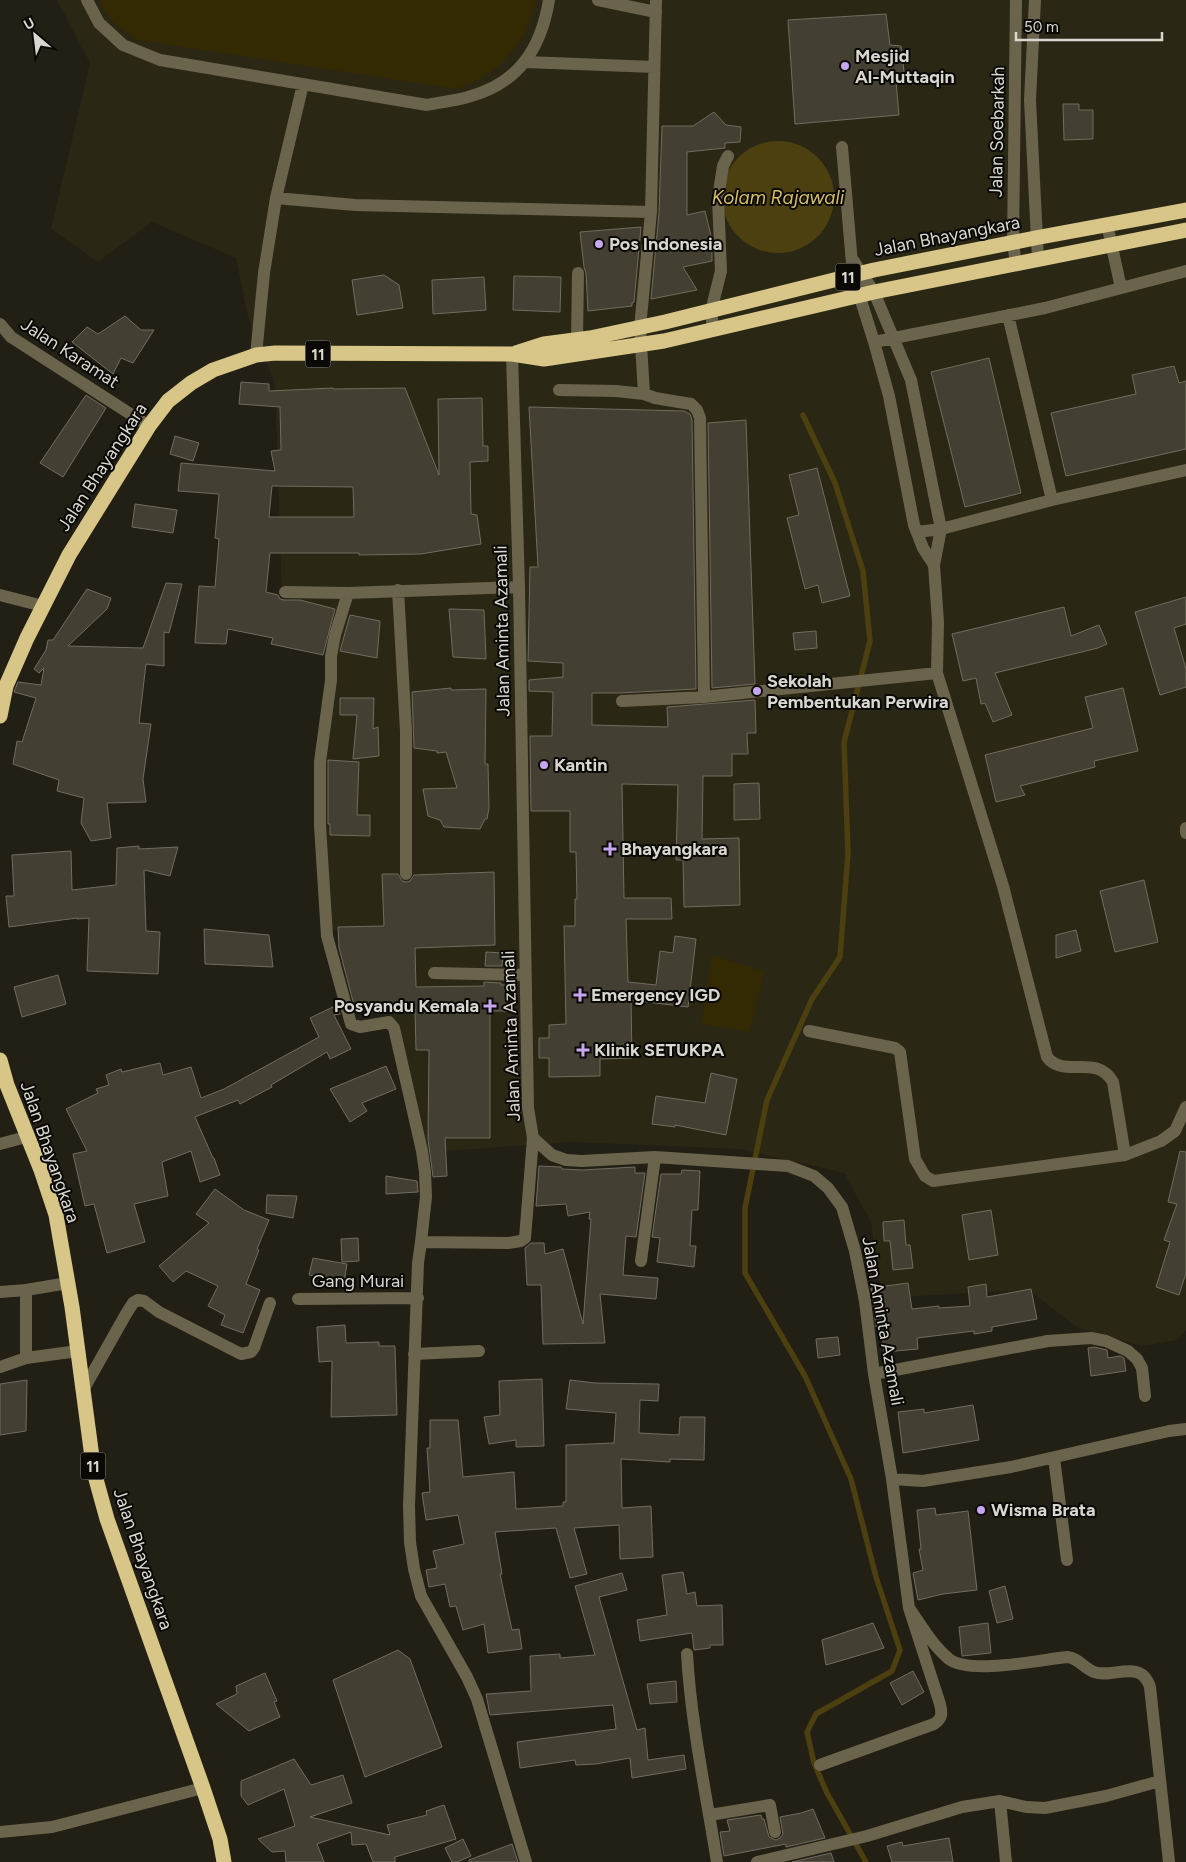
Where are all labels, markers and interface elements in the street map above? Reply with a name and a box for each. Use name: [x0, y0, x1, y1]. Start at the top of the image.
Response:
north arrow: [10, 10, 60, 60]
scale bar: [1016, 10, 1162, 42]
text: U: [21, 14, 37, 34]
text: 50 m: [1024, 18, 1059, 36]
place label: Mesjid Al-Muttaqin: [855, 45, 955, 88]
marker: Mesjid Al-Muttaqin: [839, 60, 851, 72]
street label: Jalan Soebarkah: [985, 66, 1009, 198]
water label: Kolam Rajawali: [712, 186, 845, 209]
street label: Jalan Bhayangkara: [872, 211, 1022, 261]
place label: Pos Indonesia: [609, 233, 722, 255]
marker: Pos Indonesia: [593, 238, 605, 250]
road number: 11: [836, 264, 860, 290]
street label: Jalan Karamat: [17, 313, 123, 393]
road number: 11: [306, 340, 330, 368]
street label: Jalan Bhayangkara: [52, 399, 152, 535]
street label: Jalan Aminta Azamali: [490, 545, 514, 717]
place label: Sekolah Pembentukan Perwira: [767, 670, 949, 713]
marker: Sekolah Pembentukan Perwira: [751, 685, 763, 697]
place label: Kantin: [554, 754, 607, 776]
marker: Kantin: [538, 759, 550, 771]
place label: Bhayangkara: [621, 838, 728, 860]
marker: Bhayangkara: [603, 842, 617, 856]
street label: Jalan Aminta Azamali: [497, 950, 525, 1122]
place label: Emergency IGD: [591, 984, 720, 1006]
marker: Emergency IGD: [573, 988, 587, 1002]
place label: Posyandu Kemala: [334, 995, 479, 1017]
marker: Posyandu Kemala: [483, 999, 497, 1013]
place label: Klinik SETUKPA: [594, 1039, 725, 1061]
marker: Klinik SETUKPA: [576, 1043, 590, 1057]
street label: Jalan Bhayangkara: [15, 1078, 85, 1226]
street label: Jalan Aminta Azamali: [857, 1235, 909, 1407]
street label: Gang Murai: [312, 1270, 404, 1292]
road number: 11: [80, 1452, 106, 1480]
street label: Jalan Bhayangkara: [108, 1485, 178, 1633]
place label: Wisma Brata: [991, 1499, 1096, 1521]
marker: Wisma Brata: [975, 1504, 987, 1516]

